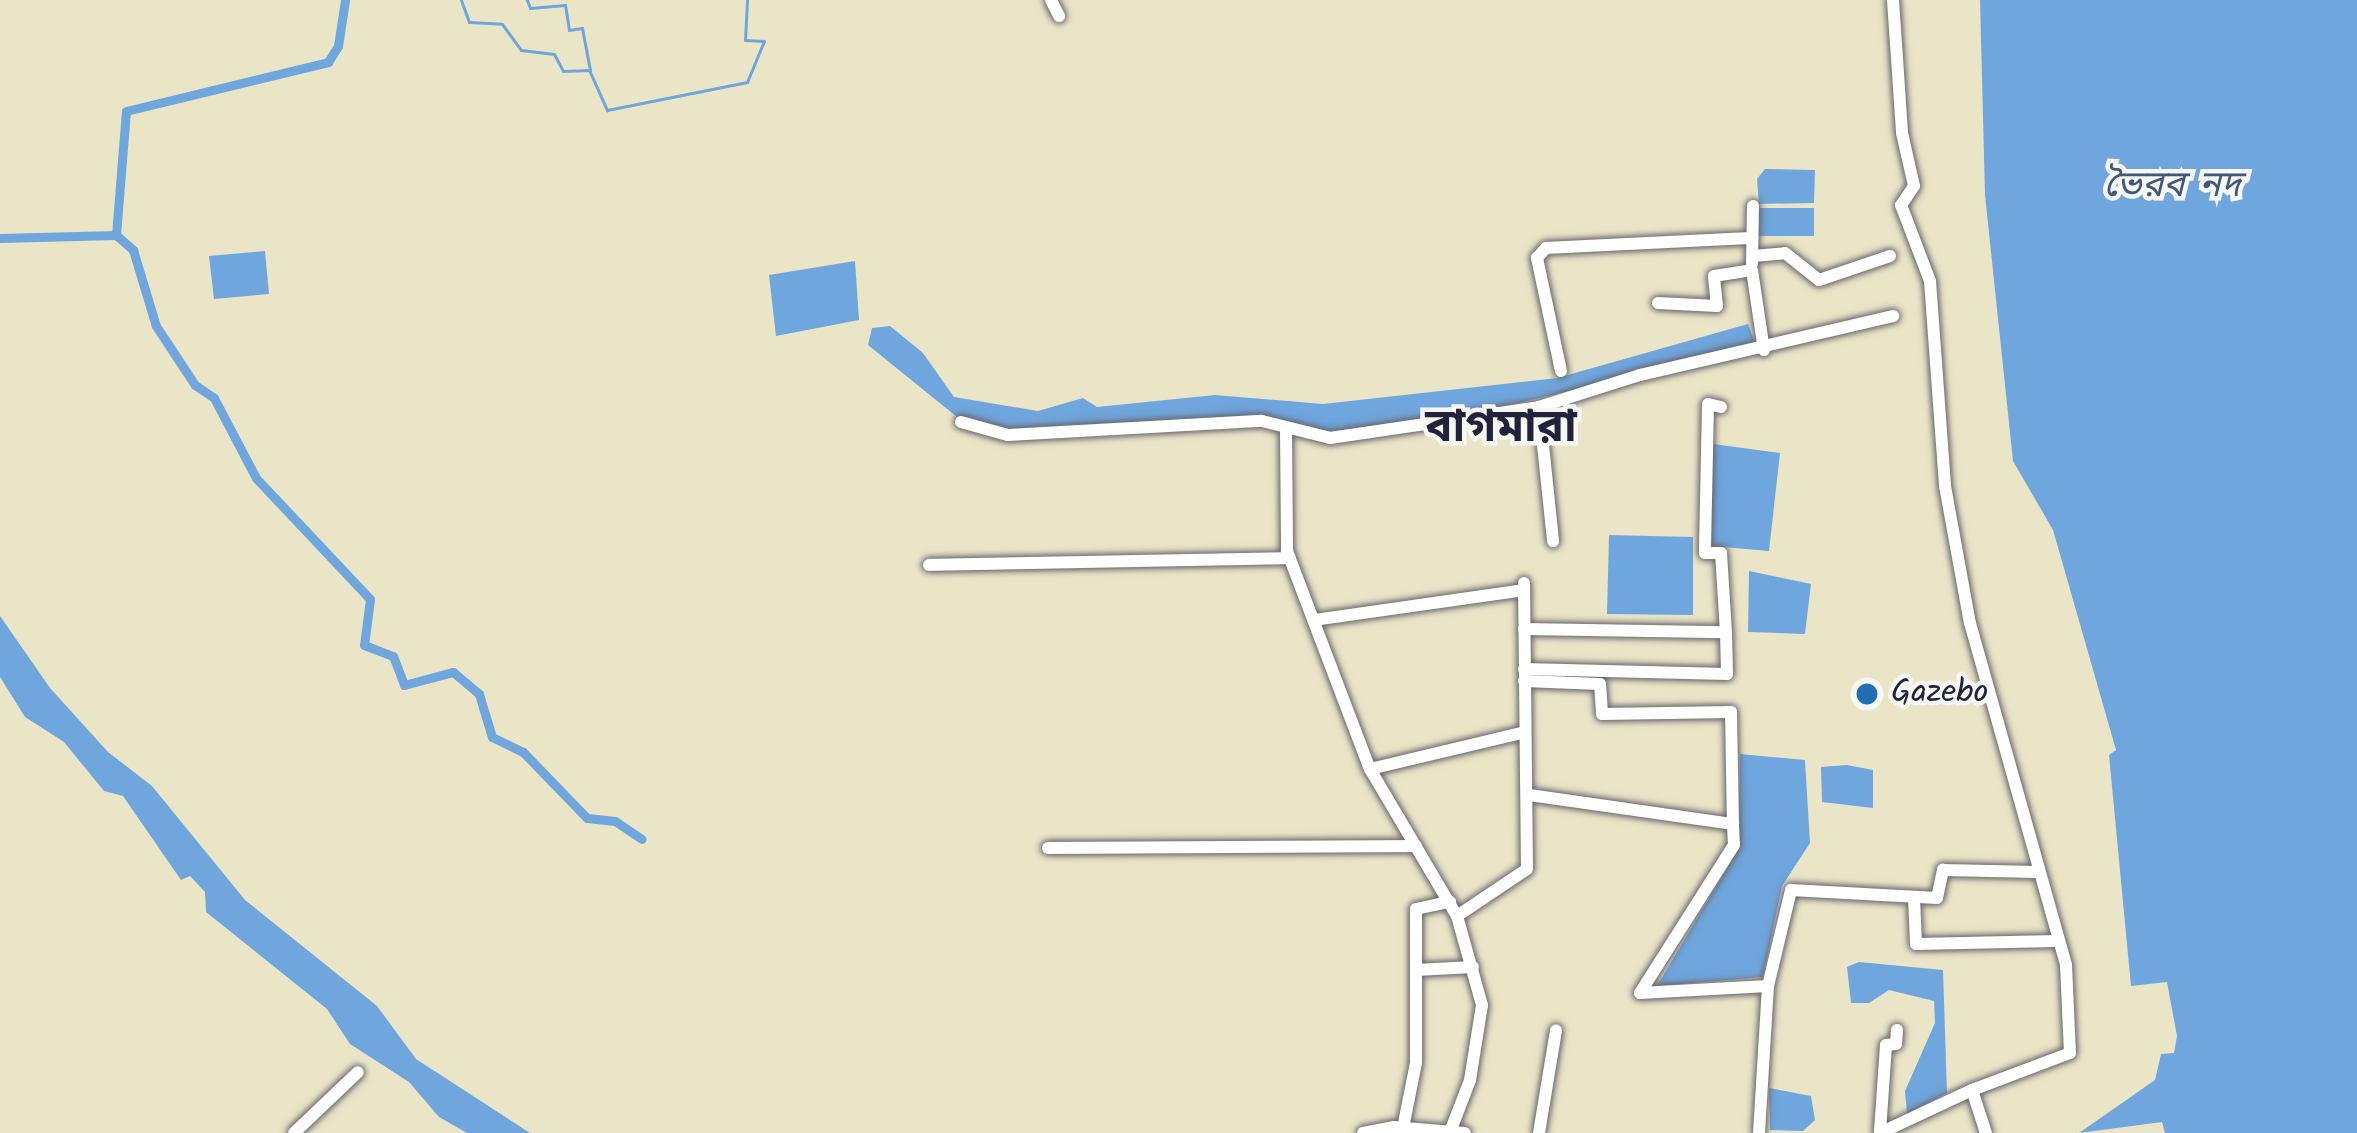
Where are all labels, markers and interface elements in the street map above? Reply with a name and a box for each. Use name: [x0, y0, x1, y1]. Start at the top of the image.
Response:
water label: ভৈরব নদ: [2103, 165, 2241, 209]
district label: বাগমারা: [1425, 403, 1577, 457]
place label: Gazebo: [1891, 674, 1988, 714]
marker: Gazebo: [1854, 681, 1880, 707]

